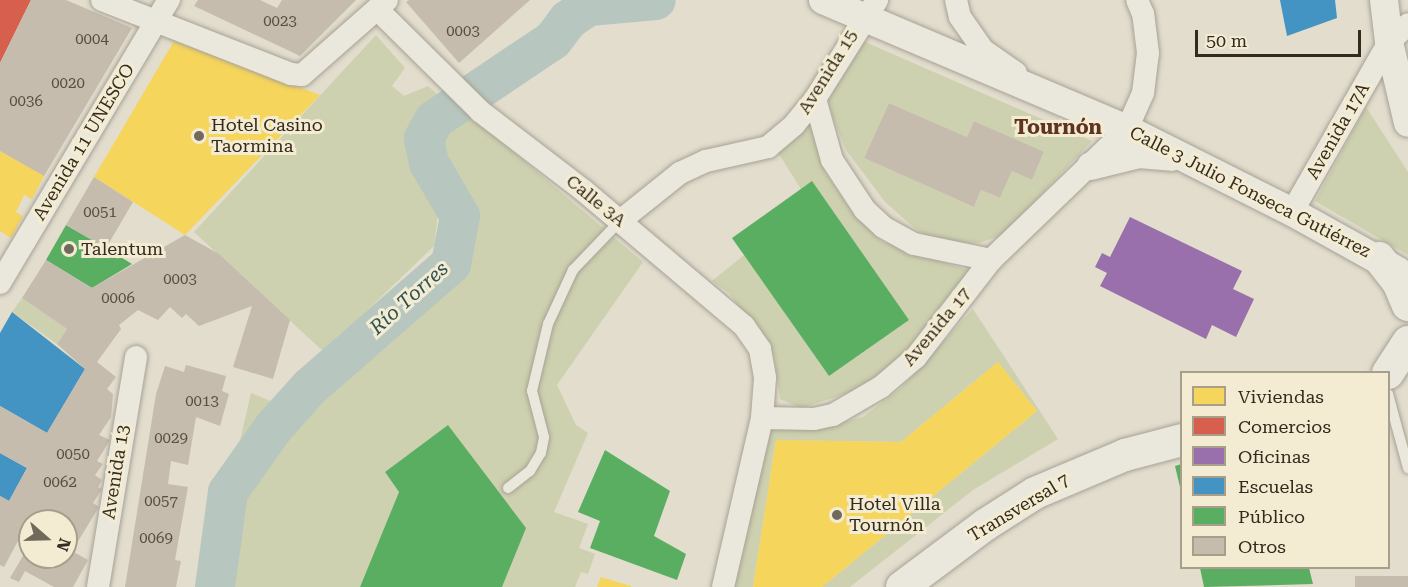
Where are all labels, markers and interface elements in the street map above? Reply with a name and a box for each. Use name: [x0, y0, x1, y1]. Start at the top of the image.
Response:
house number: 0023: [263, 13, 297, 31]
scale bar: [1198, 18, 1364, 56]
house number: 0003: [446, 23, 480, 41]
street label: Avenida 15: [794, 26, 862, 118]
text: 50 m: [1206, 30, 1247, 51]
house number: 0004: [75, 31, 109, 49]
street label: Avenida 11 UNESCO: [29, 60, 139, 224]
house number: 0020: [51, 75, 85, 93]
street label: Avenida 17A: [1302, 79, 1374, 183]
house number: 0036: [9, 93, 43, 111]
place label: Hotel Casino Taormina: [211, 115, 323, 158]
district label: Tournón: [1014, 115, 1102, 139]
street label: Calle 3 Julio Fonseca Gutiérrez: [1126, 122, 1374, 262]
marker: Hotel Casino Taormina: [192, 129, 206, 143]
street label: Calle 3A: [562, 170, 630, 232]
house number: 0051: [83, 204, 117, 222]
place label: Talentum: [81, 238, 163, 260]
marker: Talentum: [62, 242, 76, 256]
water label: Río Torres: [365, 257, 453, 339]
house number: 0003: [163, 271, 197, 289]
street label: Avenida 17: [898, 284, 976, 370]
house number: 0006: [101, 290, 135, 308]
legend: [1180, 371, 1390, 569]
text: Viviendas: [1238, 386, 1324, 407]
house number: 0013: [185, 393, 219, 411]
text: Comercios: [1238, 416, 1331, 437]
street label: Avenida 13: [98, 423, 134, 521]
house number: 0029: [154, 430, 188, 448]
house number: 0050: [56, 446, 90, 464]
text: Oficinas: [1238, 446, 1310, 467]
street label: Transversal 7: [964, 469, 1074, 547]
house number: 0062: [43, 474, 77, 492]
text: Escuelas: [1238, 476, 1313, 497]
house number: 0057: [144, 493, 178, 511]
place label: Hotel Villa Tournón: [849, 494, 940, 536]
text: Público: [1238, 506, 1305, 527]
marker: Hotel Villa Tournón: [830, 508, 844, 522]
north arrow: [18, 509, 78, 569]
house number: 0069: [139, 530, 173, 548]
text: N: [52, 536, 75, 554]
text: Otros: [1238, 536, 1286, 557]

